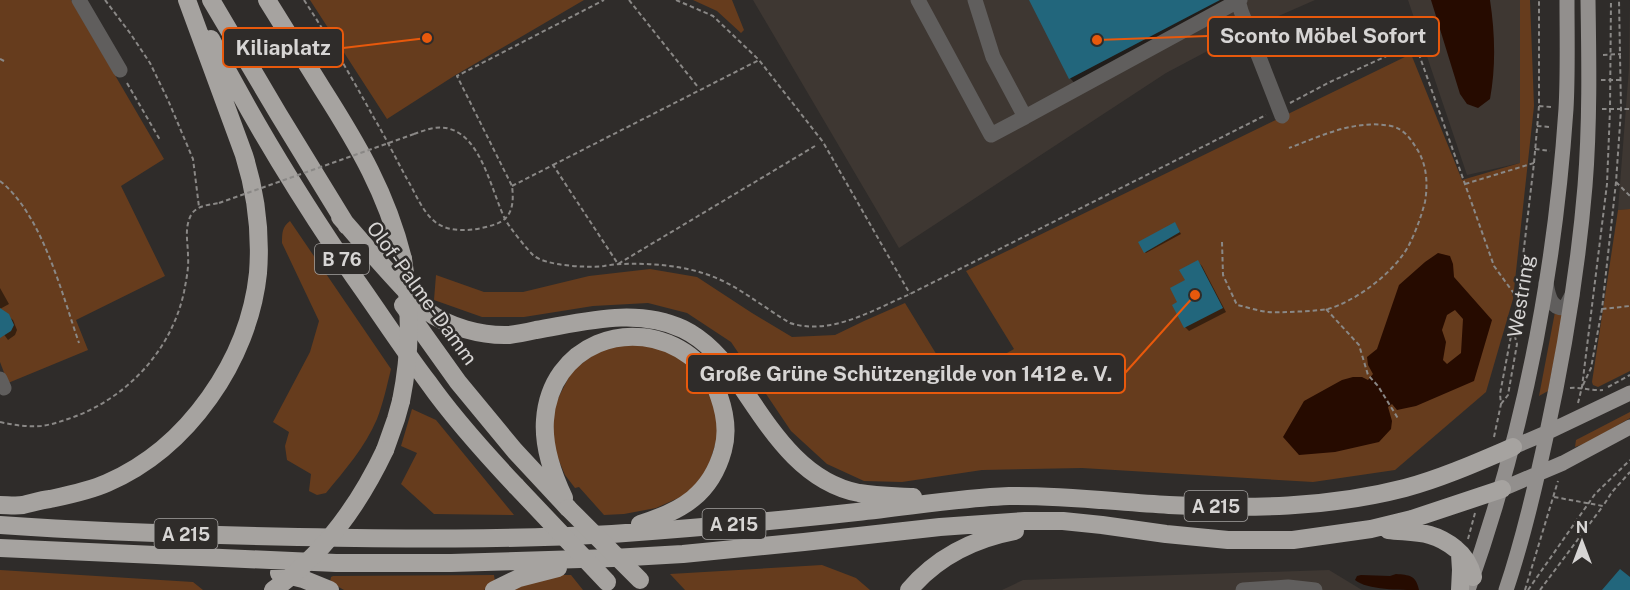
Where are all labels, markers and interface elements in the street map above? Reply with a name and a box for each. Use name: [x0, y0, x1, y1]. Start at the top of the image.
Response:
callout: Sconto Möbel Sofort: [1208, 17, 1439, 56]
text: Sconto Möbel Sofort: [1220, 23, 1426, 48]
callout: Kiliaplatz: [223, 28, 343, 67]
text: Kiliaplatz: [235, 35, 331, 60]
street label: Olof-Palme-Damm: [362, 216, 482, 370]
road number: B 76: [315, 244, 369, 274]
street label: Westring: [1503, 253, 1539, 339]
callout: Große Grüne Schützengilde von 1412 e. V.: [687, 354, 1125, 393]
text: Große Grüne Schützengilde von 1412 e. V.: [700, 361, 1112, 386]
road number: A 215: [1184, 491, 1248, 521]
road number: A 215: [702, 509, 766, 539]
north arrow: [1552, 512, 1612, 572]
text: N: [1576, 518, 1588, 537]
road number: A 215: [154, 519, 218, 549]

